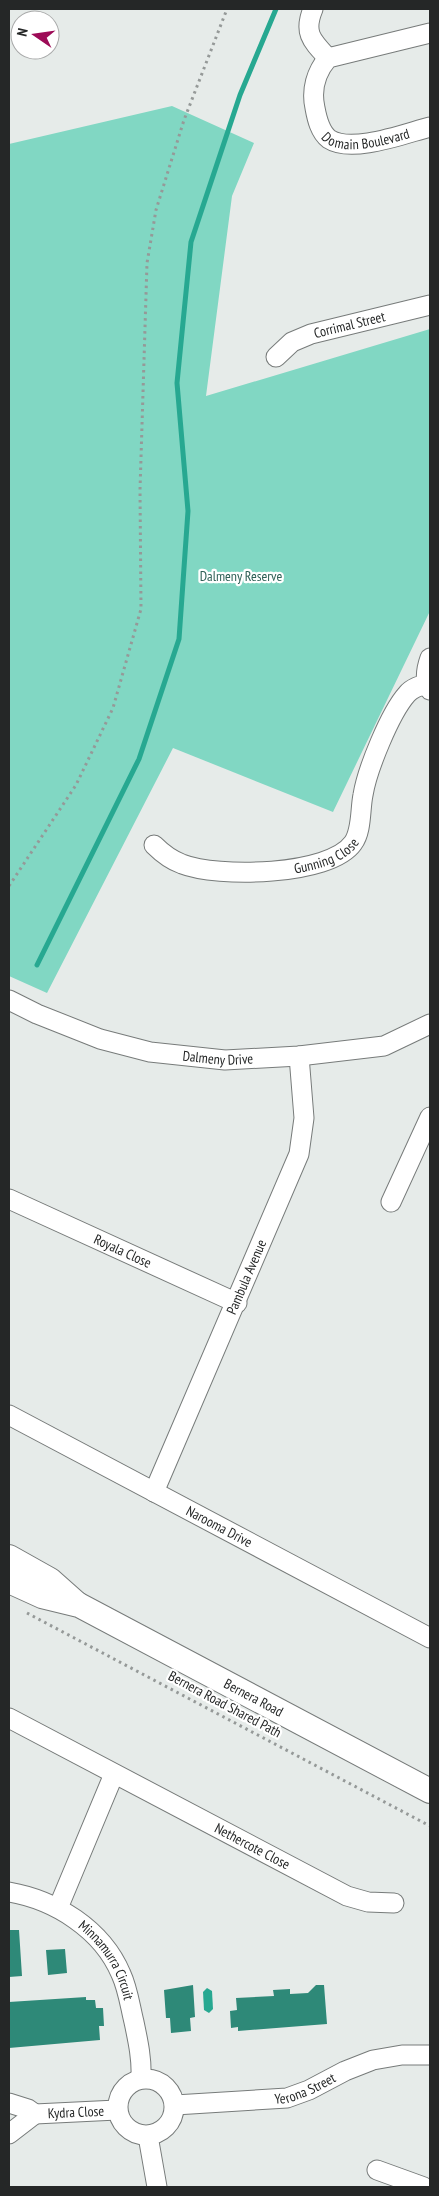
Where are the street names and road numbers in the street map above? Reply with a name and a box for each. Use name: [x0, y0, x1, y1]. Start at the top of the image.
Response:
street label: Domain Boulevard: [318, 124, 412, 153]
street label: Corrimal Street: [312, 307, 387, 342]
street label: Gunning Close: [292, 834, 363, 877]
street label: Dalmeny Drive: [182, 1047, 254, 1069]
street label: Royala Close: [91, 1230, 154, 1272]
street label: Pambula Avenue: [222, 1237, 270, 1317]
street label: Narooma Drive: [183, 1502, 256, 1551]
street label: Bernera Road Shared Path: [165, 1667, 285, 1741]
street label: Bernera Road: [221, 1674, 286, 1721]
street label: Nethercote Close: [212, 1819, 293, 1873]
street label: Minnamurra Circuit: [75, 1916, 138, 2002]
street label: Yerona Street: [274, 2069, 339, 2108]
street label: Kydra Close: [47, 2102, 105, 2122]

